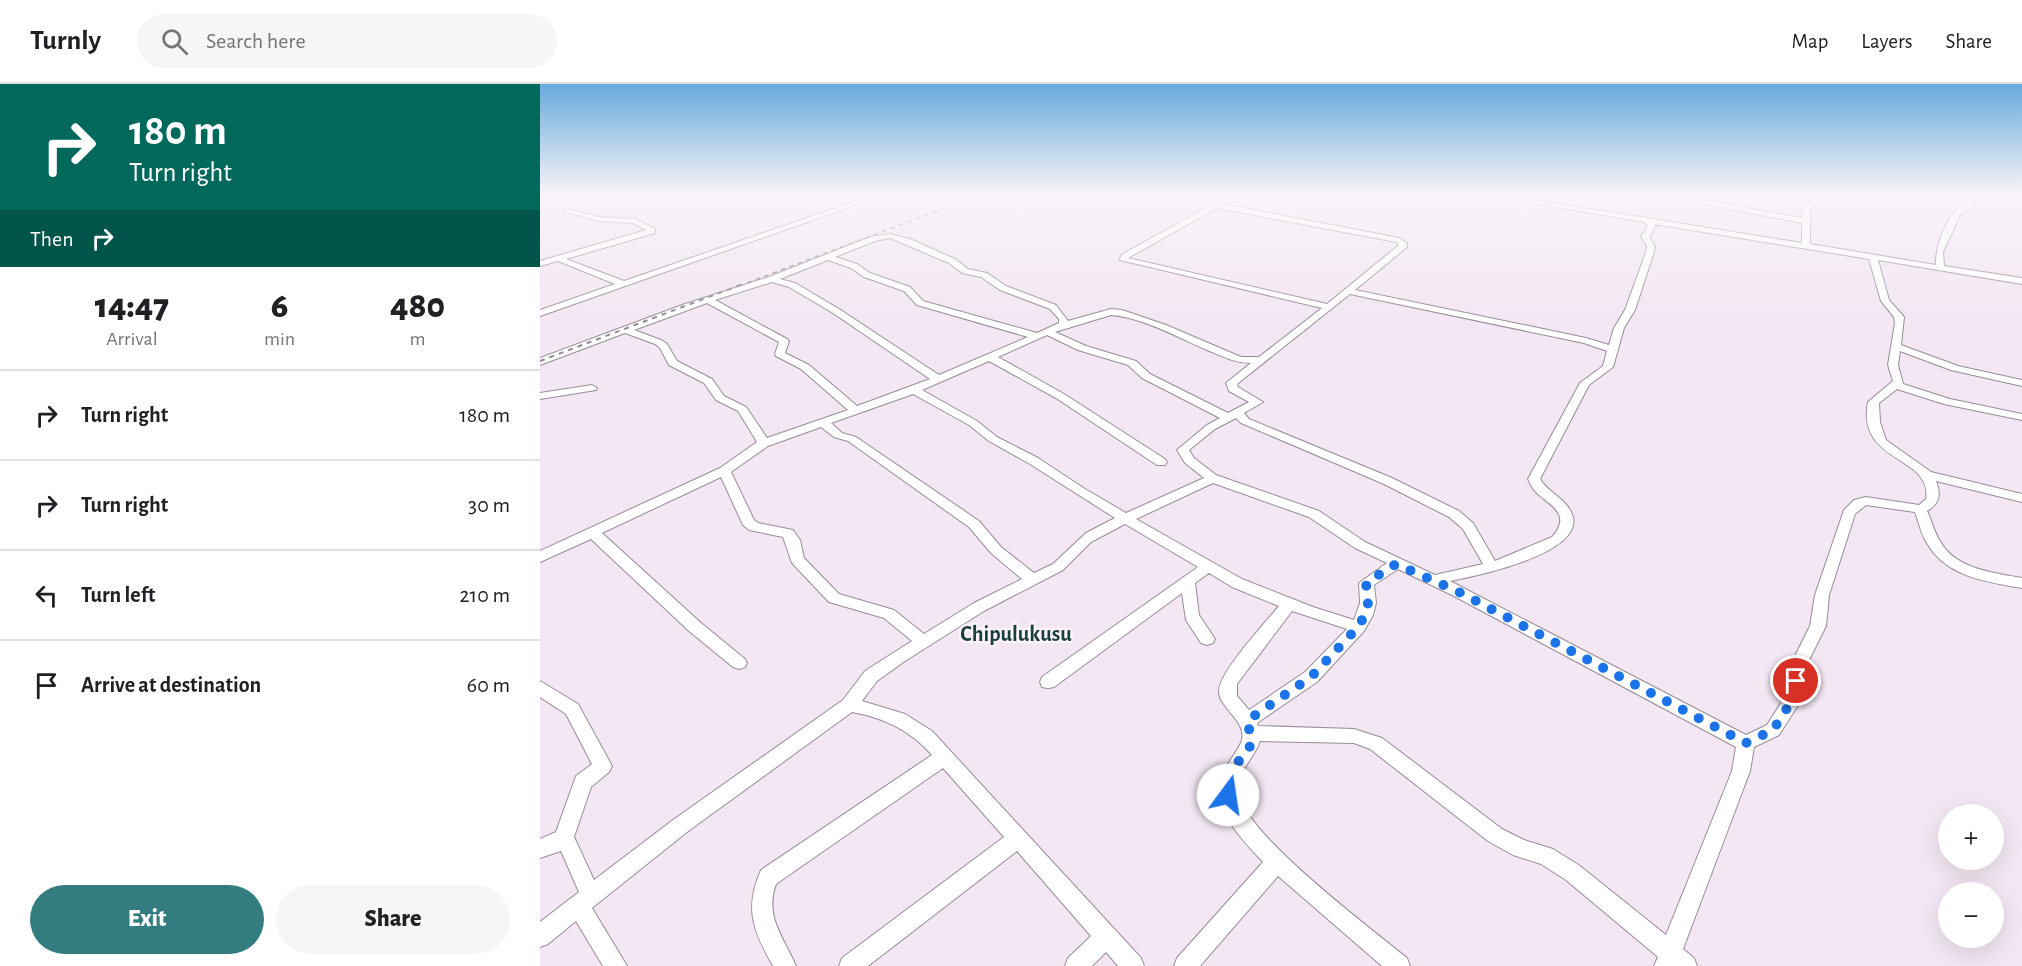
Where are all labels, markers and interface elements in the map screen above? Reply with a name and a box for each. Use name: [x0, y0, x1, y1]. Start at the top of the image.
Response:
search box: [137, 14, 557, 68]
icon: search: [158, 25, 191, 58]
text: Turnly: [30, 27, 101, 55]
text: Search here: [206, 30, 306, 52]
text: Map: [1792, 31, 1828, 52]
text: Layers: [1861, 31, 1912, 52]
text: Share: [1945, 31, 1992, 52]
icon: right: [30, 108, 108, 186]
text: 180 m: [129, 110, 227, 152]
text: Turn right: [129, 159, 232, 186]
icon: right: [86, 222, 119, 255]
text: Then: [30, 228, 74, 250]
text: 14:47: [95, 288, 169, 324]
text: 6: [271, 288, 288, 324]
text: 480: [390, 288, 445, 324]
text: Arrival: [106, 329, 158, 349]
text: min: [264, 329, 295, 349]
text: m: [410, 329, 426, 349]
icon: right: [30, 399, 63, 432]
text: Turn right: [81, 404, 168, 426]
text: 180 m: [459, 404, 510, 426]
icon: right: [30, 489, 63, 522]
text: Turn right: [81, 494, 168, 516]
text: 30 m: [468, 494, 510, 516]
icon: left: [30, 579, 63, 612]
text: Turn left: [81, 584, 155, 606]
text: 210 m: [460, 584, 510, 606]
district label: Chipulukusu: [960, 623, 1072, 645]
pin: [1770, 655, 1821, 706]
icon: arrive: [1779, 664, 1812, 697]
icon: arrive: [30, 669, 63, 702]
text: Arrive at destination: [81, 674, 261, 696]
text: 60 m: [467, 674, 510, 696]
position arrow: [1196, 763, 1260, 827]
map controls: [1938, 804, 2004, 948]
button: +: [1938, 804, 2004, 870]
button: −: [1938, 882, 2004, 948]
button: Exit: [30, 885, 264, 954]
button: Share: [276, 885, 510, 954]

